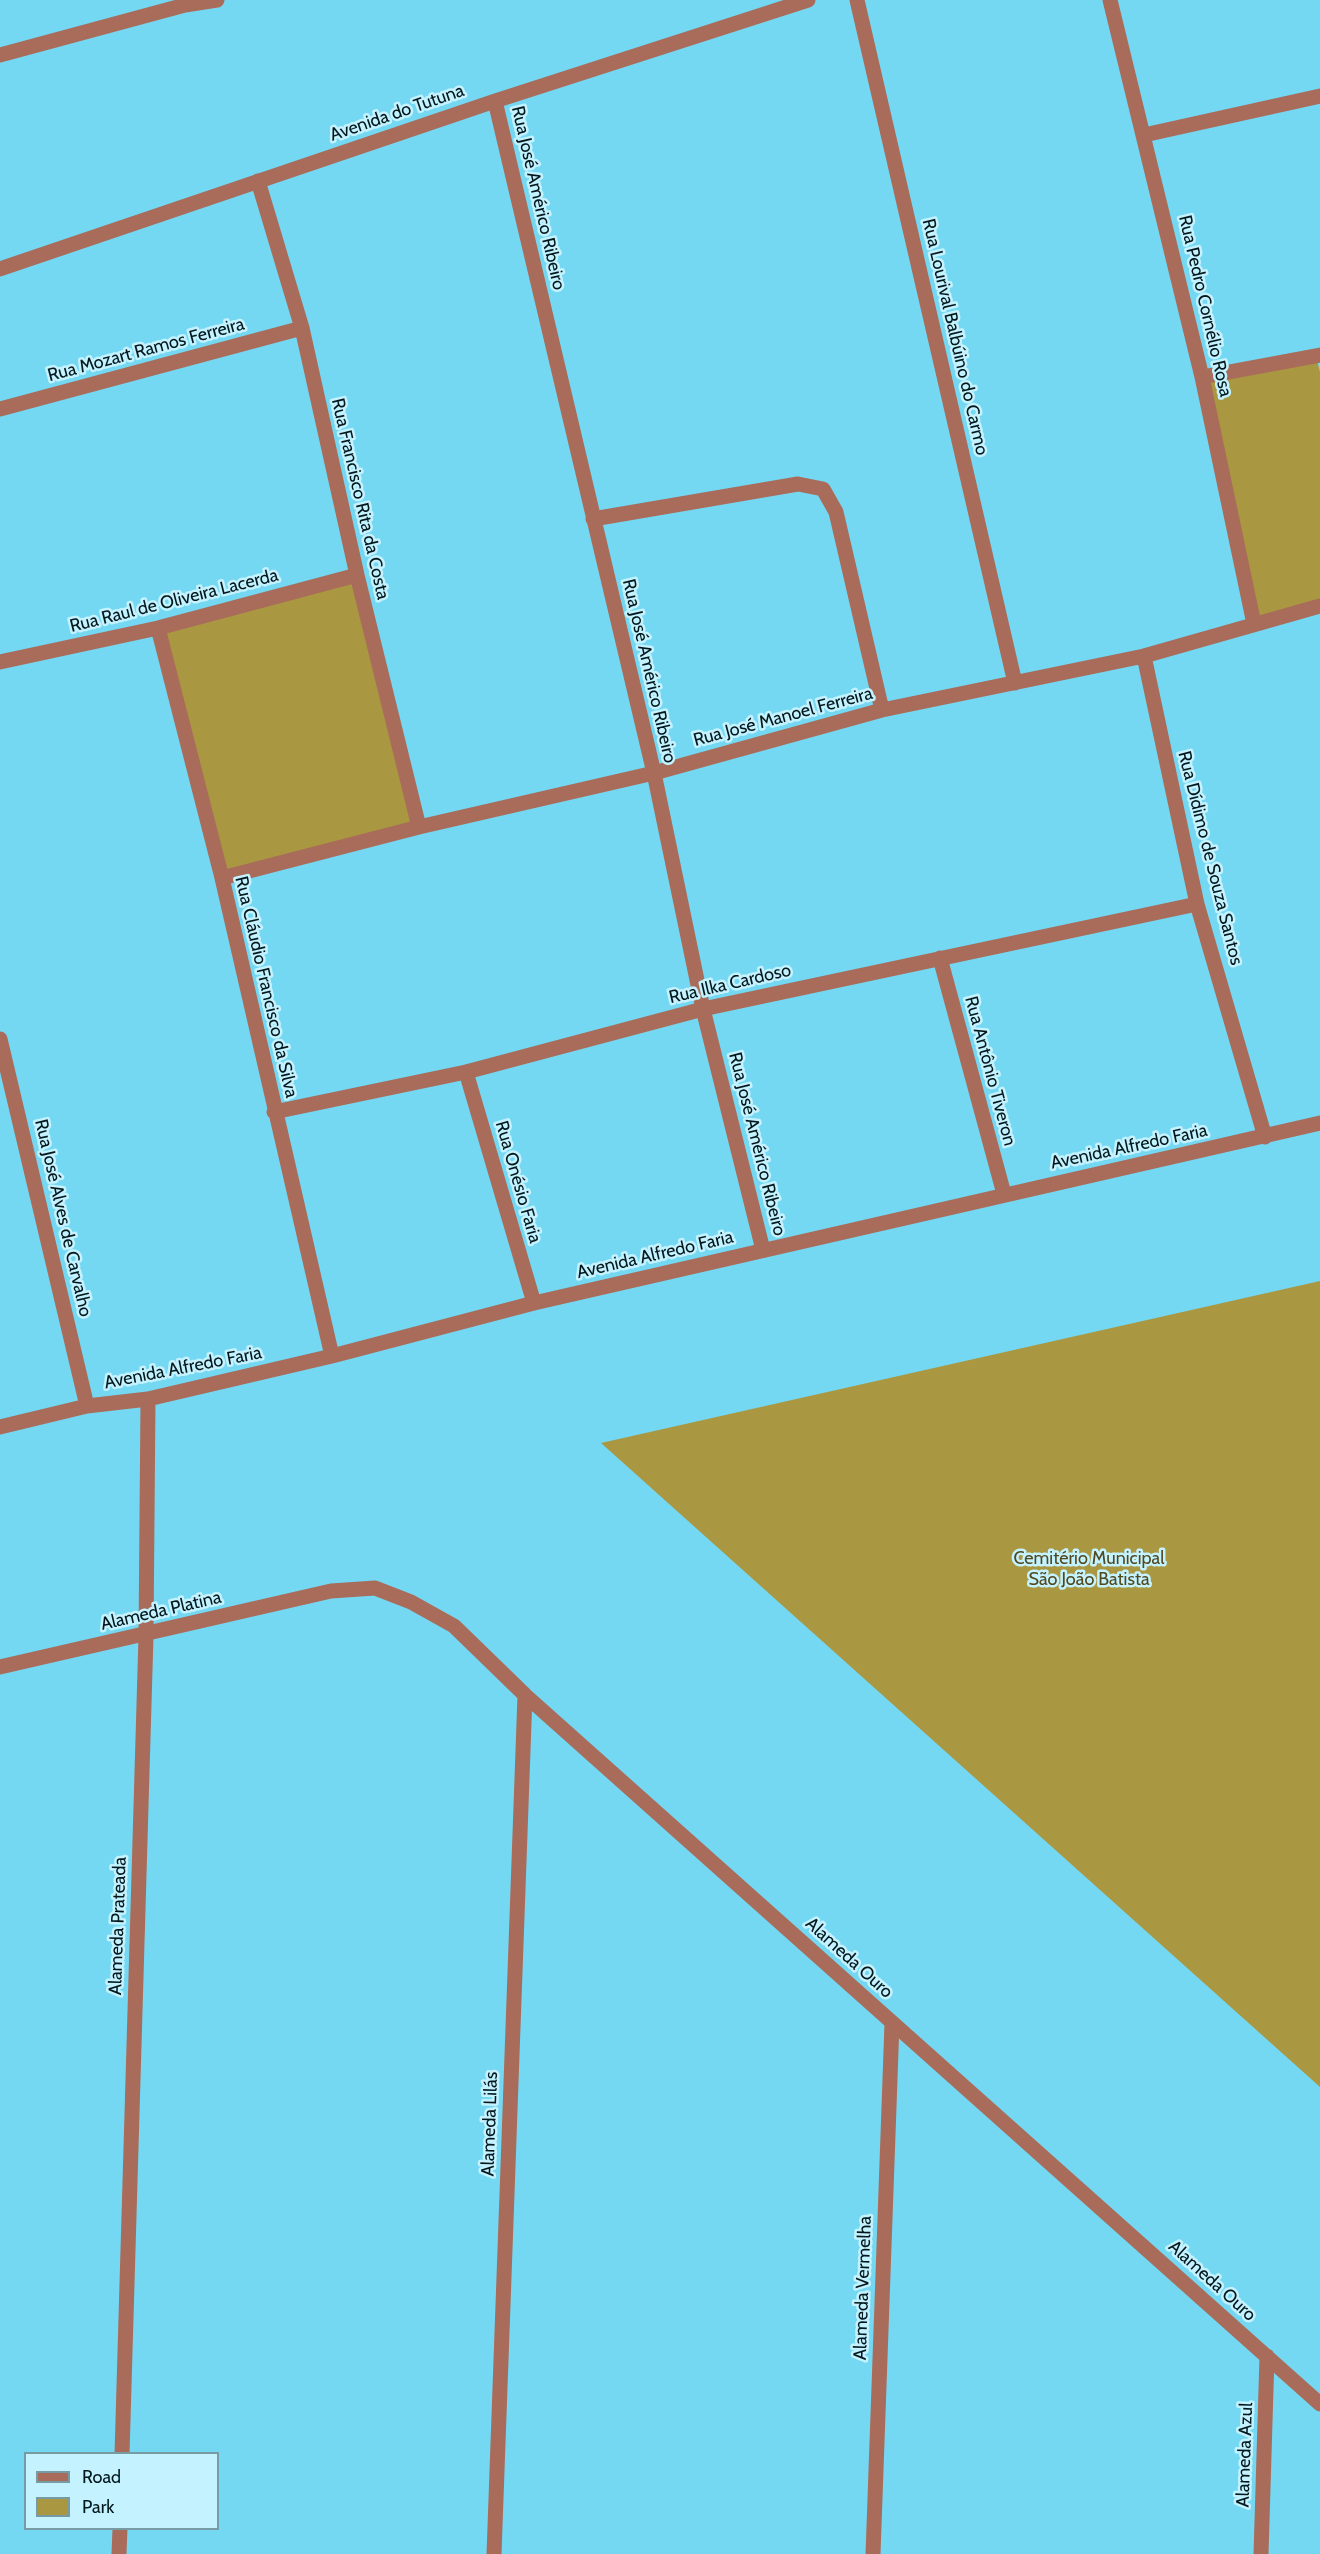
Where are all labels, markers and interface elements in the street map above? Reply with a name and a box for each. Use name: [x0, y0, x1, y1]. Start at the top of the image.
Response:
street label: Avenida do Tutuna: [327, 80, 467, 146]
street label: Rua José Américo Ribeiro: [506, 104, 570, 292]
street label: Rua Pedro Cornélio Rosa: [1174, 213, 1236, 399]
street label: Rua Lourival Balbúino do Carmo: [917, 217, 993, 457]
street label: Rua Mozart Ramos Ferreira: [45, 313, 247, 387]
street label: Rua Francisco Rita da Costa: [326, 396, 394, 602]
street label: Rua Raul de Oliveira Lacerda: [68, 565, 280, 637]
street label: Rua José Américo Ribeiro: [617, 577, 681, 765]
street label: Rua José Manoel Ferreira: [691, 683, 875, 751]
street label: Rua Dídimo de Souza Santos: [1173, 749, 1247, 967]
street label: Rua Cláudio Francisco da Silva: [230, 874, 302, 1100]
street label: Rua Ilka Cardoso: [667, 959, 793, 1009]
street label: Rua Antônio Tiveron: [960, 994, 1020, 1148]
street label: Rua José Américo Ribeiro: [724, 1050, 790, 1238]
street label: Rua José Alves de Carvalho: [30, 1117, 96, 1319]
street label: Rua Onésio Faria: [490, 1118, 546, 1246]
street label: Avenida Alfredo Faria: [1049, 1120, 1209, 1174]
street label: Avenida Alfredo Faria: [575, 1226, 735, 1284]
street label: Avenida Alfredo Faria: [102, 1342, 264, 1394]
park label: Cemitério Municipal São João Batista: [1014, 1548, 1164, 1590]
street label: Alameda Platina: [99, 1587, 223, 1635]
street label: Alameda Prateada: [105, 1857, 131, 1995]
street label: Alameda Ouro: [801, 1913, 897, 2003]
street label: Alameda Lilás: [477, 2071, 503, 2177]
street label: Alameda Vermelha: [850, 2216, 876, 2360]
street label: Alameda Ouro: [1164, 2236, 1260, 2326]
street label: Alameda Azul: [1232, 2402, 1258, 2508]
legend: [24, 2452, 219, 2530]
text: Road: [82, 2466, 121, 2488]
text: Park: [82, 2496, 114, 2518]

